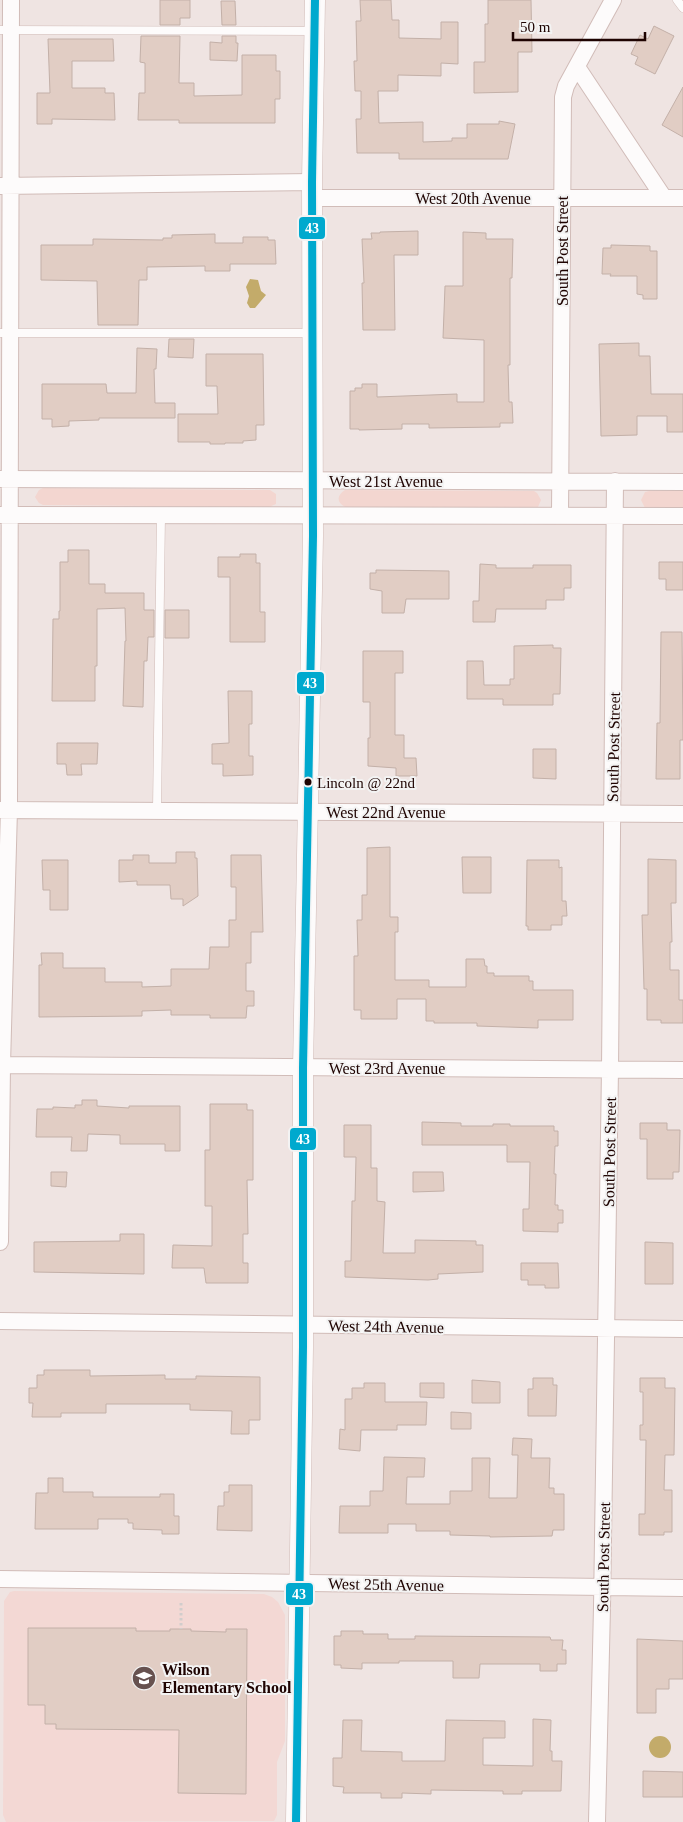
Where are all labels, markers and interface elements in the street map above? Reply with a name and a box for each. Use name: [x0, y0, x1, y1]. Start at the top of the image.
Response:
scale bar: [513, 10, 646, 42]
text: 50 m: [520, 19, 551, 35]
street label: West 20th Avenue: [415, 190, 531, 207]
street label: South Post Street: [554, 195, 571, 306]
line badge: 43: [298, 216, 326, 240]
text: 43: [305, 221, 319, 236]
street label: West 21st Avenue: [329, 473, 443, 490]
line badge: 43: [296, 671, 325, 695]
text: 43: [303, 676, 317, 691]
street label: South Post Street: [604, 691, 623, 802]
place label: Lincoln @ 22nd: [317, 775, 415, 791]
marker: Lincoln @ 22nd: [303, 777, 313, 787]
street label: West 22nd Avenue: [326, 804, 446, 821]
street label: West 23rd Avenue: [329, 1060, 445, 1077]
street label: South Post Street: [600, 1096, 619, 1207]
line badge: 43: [289, 1127, 317, 1151]
text: 43: [296, 1132, 310, 1147]
street label: West 24th Avenue: [328, 1317, 444, 1336]
street label: South Post Street: [594, 1501, 613, 1612]
street label: West 25th Avenue: [328, 1575, 444, 1594]
line badge: 43: [285, 1582, 314, 1606]
text: 43: [292, 1587, 306, 1602]
place label: Wilson Elementary School: [162, 1661, 292, 1697]
school or university icon: Wilson Elementary School: [131, 1665, 157, 1691]

